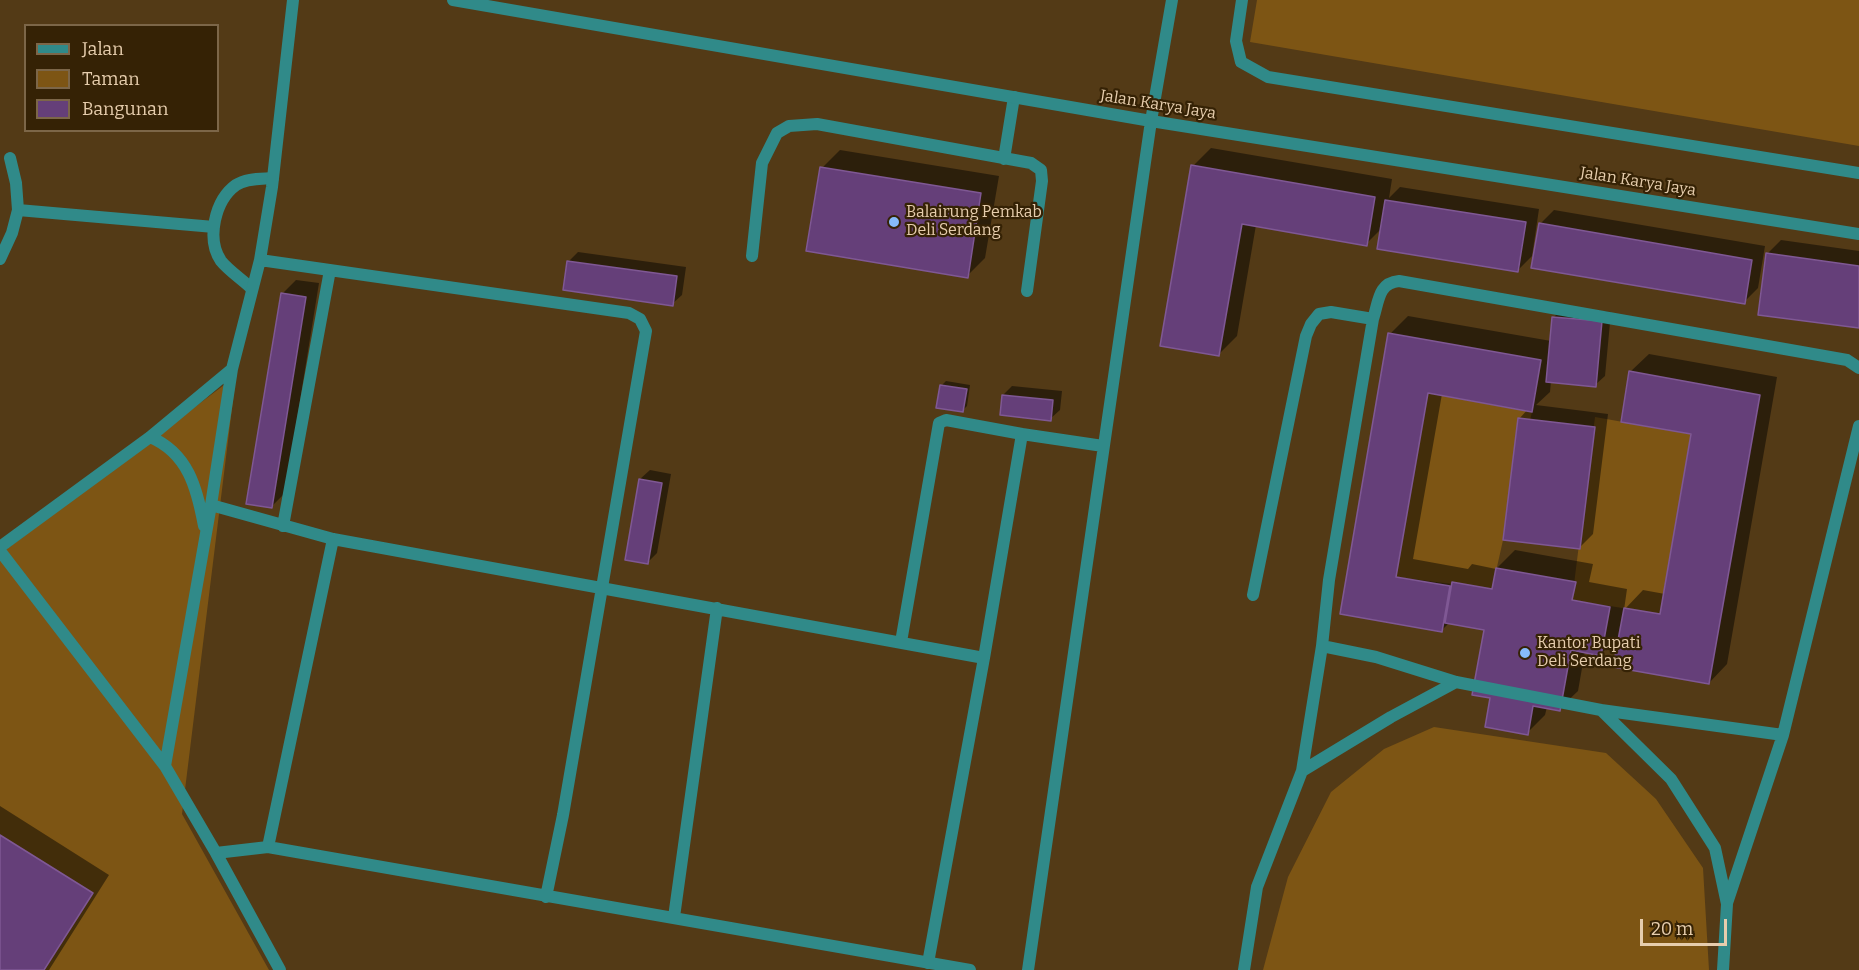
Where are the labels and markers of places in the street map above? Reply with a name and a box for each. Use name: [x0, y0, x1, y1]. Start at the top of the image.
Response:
place label: Balairung Pemkab Deli Serdang: [906, 203, 1042, 241]
marker: Balairung Pemkab Deli Serdang: [887, 215, 901, 229]
place label: Kantor Bupati Deli Serdang: [1537, 634, 1640, 672]
marker: Kantor Bupati Deli Serdang: [1518, 646, 1532, 660]

